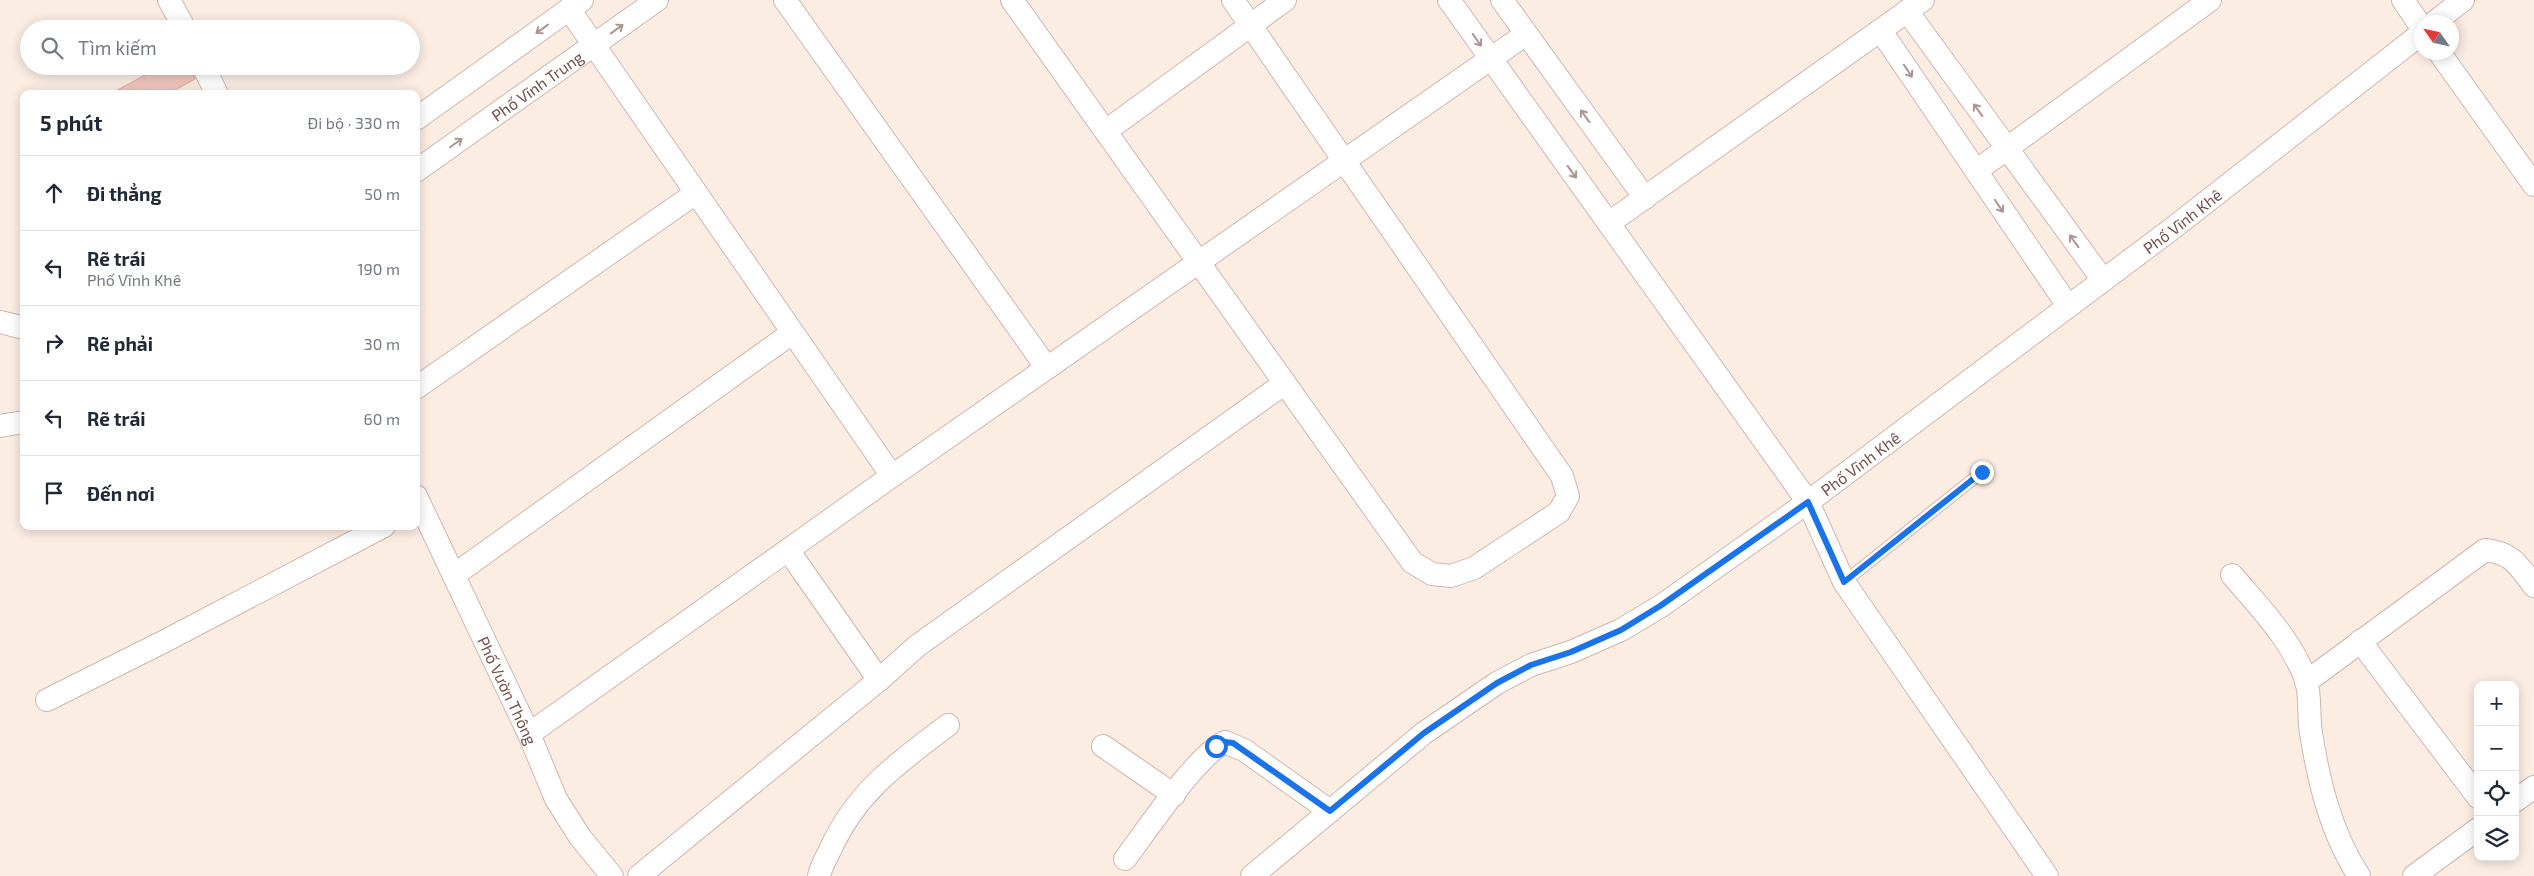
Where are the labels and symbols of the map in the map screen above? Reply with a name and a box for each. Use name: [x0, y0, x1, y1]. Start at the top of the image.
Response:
north arrow: [2414, 15, 2459, 60]
one-way arrow: [536, 23, 549, 34]
one-way arrow: [610, 24, 624, 34]
one-way arrow: [1472, 33, 1482, 47]
street label: Phố Vĩnh Trung: [487, 46, 586, 124]
one-way arrow: [1903, 64, 1913, 78]
one-way arrow: [1973, 104, 1984, 117]
one-way arrow: [1580, 110, 1591, 123]
one-way arrow: [449, 138, 463, 148]
one-way arrow: [1567, 164, 1577, 178]
street label: Phố Vĩnh Khê: [2139, 184, 2225, 257]
one-way arrow: [1995, 198, 2005, 212]
one-way arrow: [2069, 234, 2079, 248]
street label: Phố Vĩnh Khê: [1817, 427, 1903, 499]
route end: [1971, 461, 1994, 484]
street label: Phố Vườn Thông: [474, 633, 542, 747]
route start: [1205, 735, 1228, 758]

